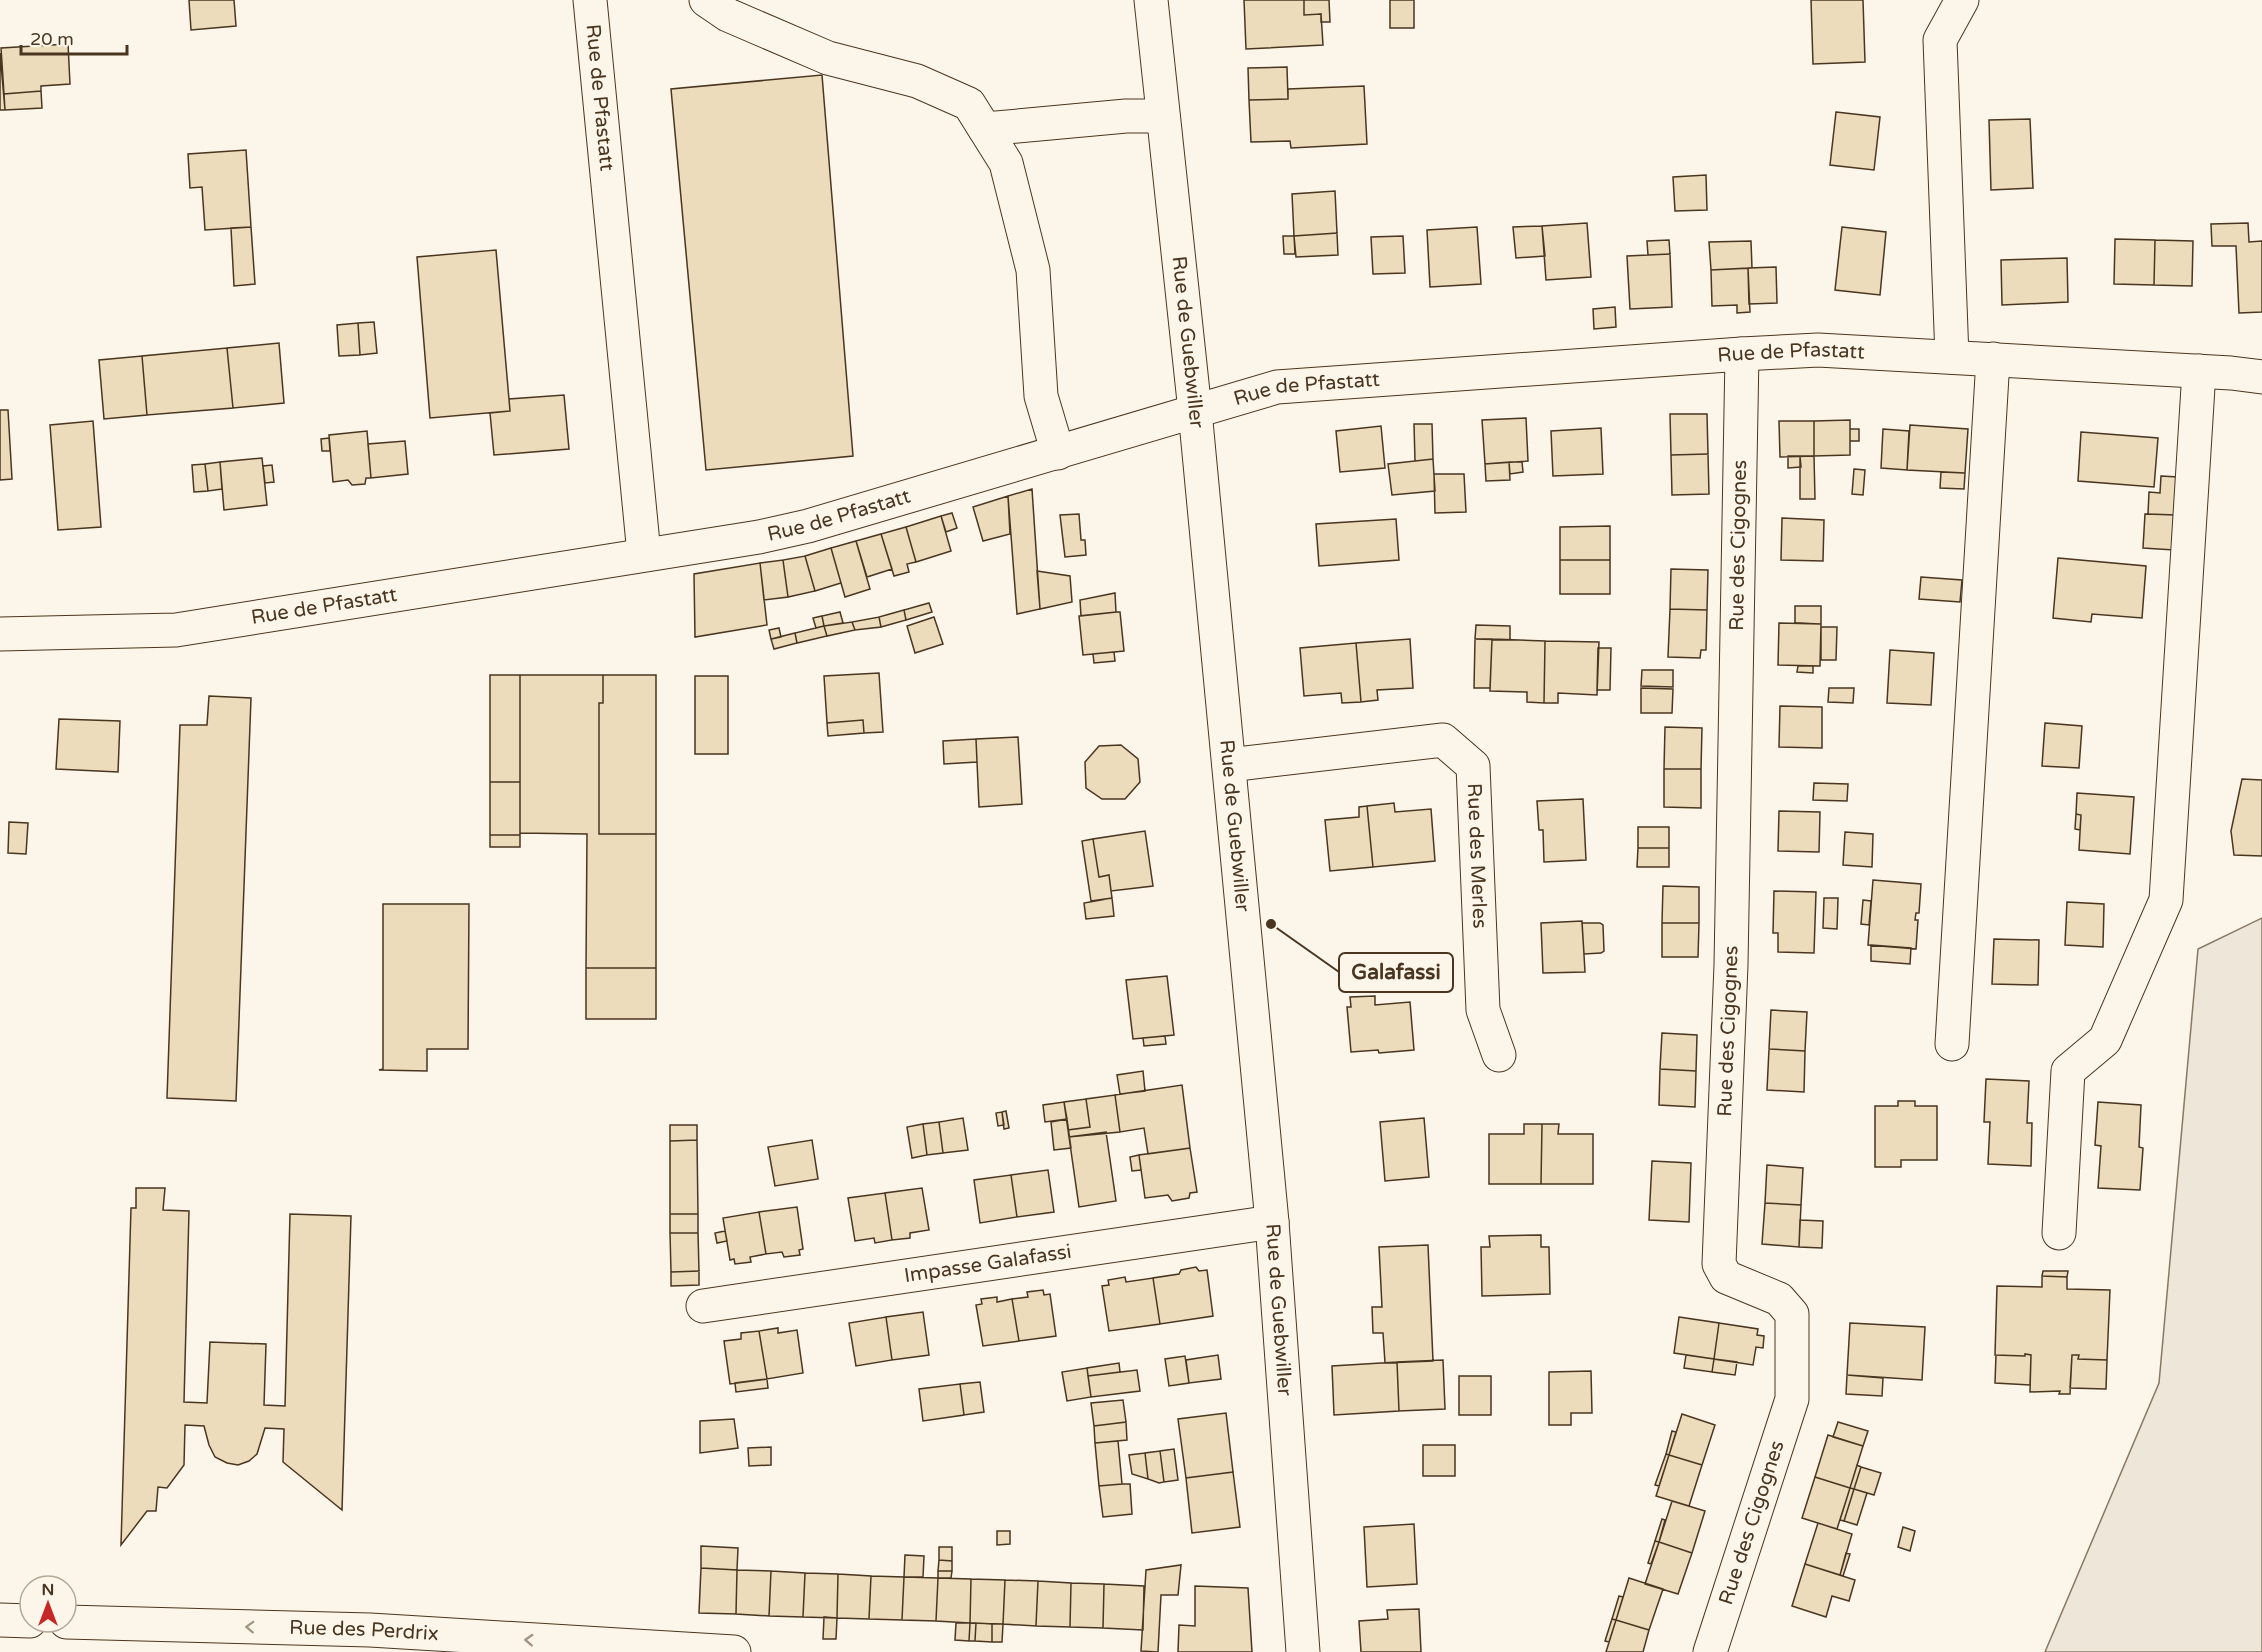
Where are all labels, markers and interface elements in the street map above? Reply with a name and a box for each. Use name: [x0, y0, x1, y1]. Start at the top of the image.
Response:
scale bar: [21, 18, 128, 56]
street label: Rue de Pfastatt: [580, 23, 619, 173]
text: 20 m: [30, 28, 74, 50]
street label: Rue de Guebwiller: [1166, 255, 1209, 430]
street label: Rue de Pfastatt: [1716, 338, 1866, 368]
street label: Rue de Pfastatt: [1231, 368, 1381, 411]
street label: Rue des Cigognes: [1725, 459, 1752, 631]
street label: Rue de Pfastatt: [765, 484, 914, 547]
street label: Rue de Pfastatt: [249, 583, 399, 630]
street label: Rue de Guebwiller: [1214, 739, 1255, 913]
street label: Rue des Merles: [1462, 782, 1492, 929]
street label: Rue des Cigognes: [1713, 945, 1743, 1117]
callout: Galafassi: [1339, 953, 1453, 992]
text: Galafassi: [1351, 960, 1441, 985]
street label: Rue de Guebwiller: [1260, 1223, 1297, 1397]
street label: Impasse Galafassi: [903, 1240, 1073, 1288]
street label: Rue des Cigognes: [1714, 1438, 1790, 1608]
north arrow: [18, 1574, 78, 1634]
text: N: [42, 1580, 54, 1600]
street label: Rue des Perdrix: [289, 1616, 439, 1646]
one-way arrow: [246, 1621, 255, 1633]
one-way arrow: [524, 1633, 533, 1646]

